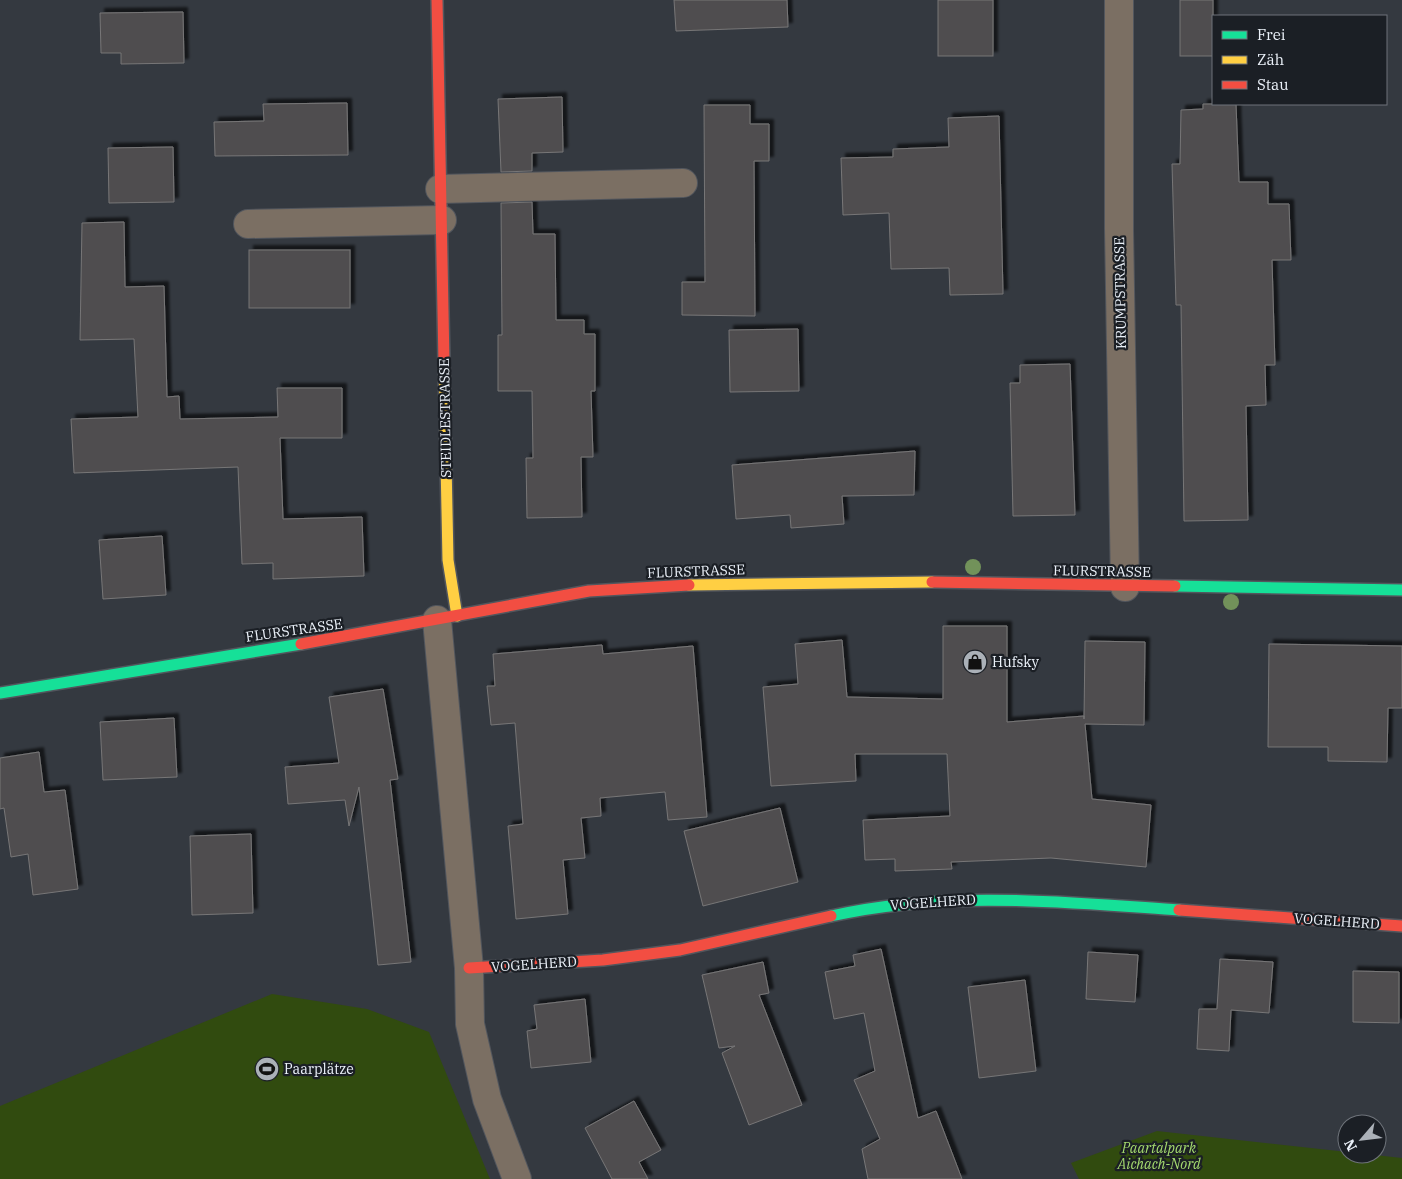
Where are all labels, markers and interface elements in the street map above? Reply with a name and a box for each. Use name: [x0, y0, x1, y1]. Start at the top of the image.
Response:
legend: [1212, 15, 1387, 105]
text: Frei: [1257, 25, 1286, 44]
text: Zäh: [1257, 50, 1284, 69]
text: Stau: [1257, 75, 1289, 94]
street label: KRUMPSTRASSE: [1110, 237, 1130, 349]
street label: STEIDLESTRASSE: [435, 358, 455, 478]
street label: FLURSTRASSE: [647, 560, 745, 582]
street label: FLURSTRASSE: [1053, 561, 1151, 581]
street label: FLURSTRASSE: [244, 614, 344, 646]
shop icon: Hufsky: [962, 649, 988, 675]
place label: Hufsky: [992, 653, 1039, 671]
street label: VOGELHERD: [890, 890, 977, 914]
street label: VOGELHERD: [1294, 909, 1381, 933]
street label: VOGELHERD: [491, 952, 578, 976]
sports icon: Paarplätze: [254, 1056, 280, 1082]
place label: Paarplätze: [284, 1060, 354, 1078]
north arrow: [1337, 1114, 1387, 1164]
text: N: [1340, 1136, 1361, 1154]
park label: Paartalpark Aichach-Nord: [1116, 1139, 1201, 1173]

